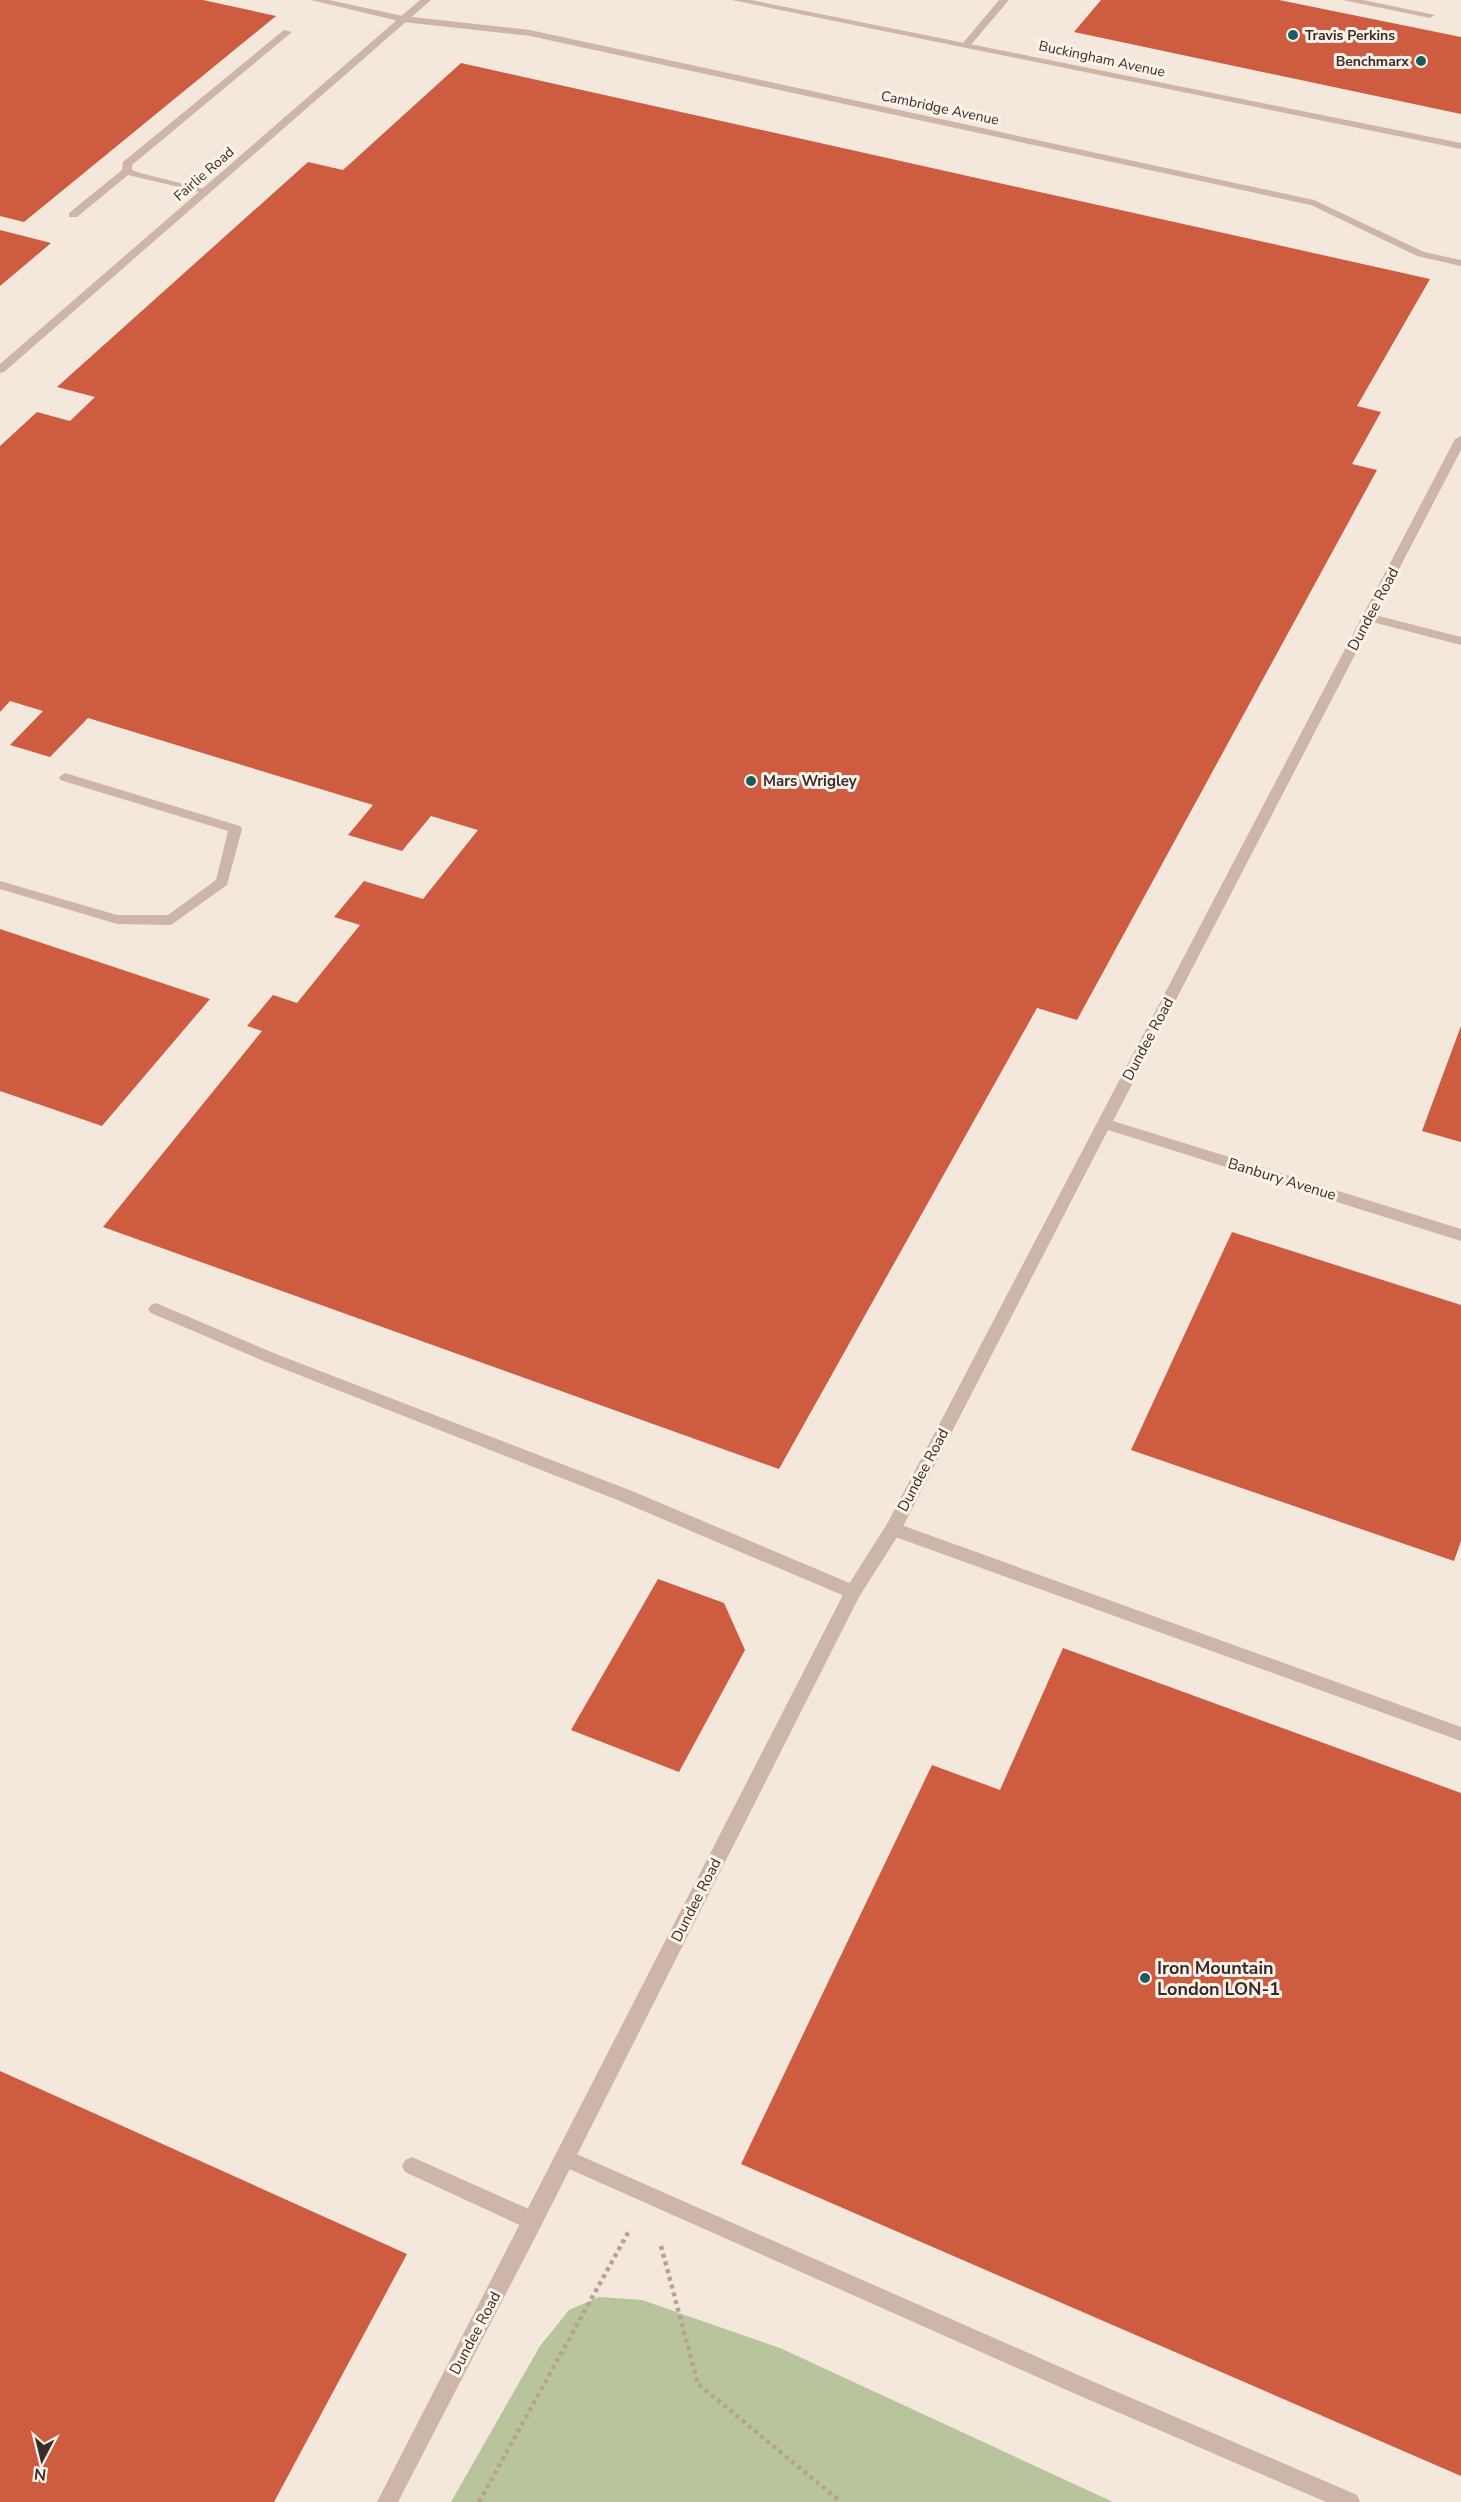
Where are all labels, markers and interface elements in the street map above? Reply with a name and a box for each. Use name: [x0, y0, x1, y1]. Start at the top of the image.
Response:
place label: Travis Perkins: [1305, 26, 1395, 45]
marker: Travis Perkins: [1286, 28, 1300, 42]
street label: Buckingham Avenue: [1037, 36, 1167, 82]
place label: Benchmarx: [1336, 52, 1409, 71]
marker: Benchmarx: [1414, 54, 1428, 68]
street label: Cambridge Avenue: [879, 86, 1001, 130]
street label: Fairlie Road: [170, 143, 238, 205]
street label: Dundee Road: [1343, 564, 1403, 654]
place label: Mars Wrigley: [763, 771, 857, 791]
marker: Mars Wrigley: [744, 774, 758, 788]
street label: Dundee Road: [1118, 994, 1178, 1084]
street label: Banbury Avenue: [1225, 1153, 1339, 1205]
street label: Dundee Road: [893, 1425, 953, 1515]
street label: Dundee Road: [666, 1855, 726, 1945]
place label: Iron Mountain London LON-1: [1157, 1956, 1280, 2001]
marker: Iron Mountain London LON-1: [1138, 1971, 1152, 1985]
street label: Dundee Road: [445, 2288, 505, 2378]
north arrow: [12, 2430, 72, 2490]
text: N: [33, 2462, 48, 2486]

